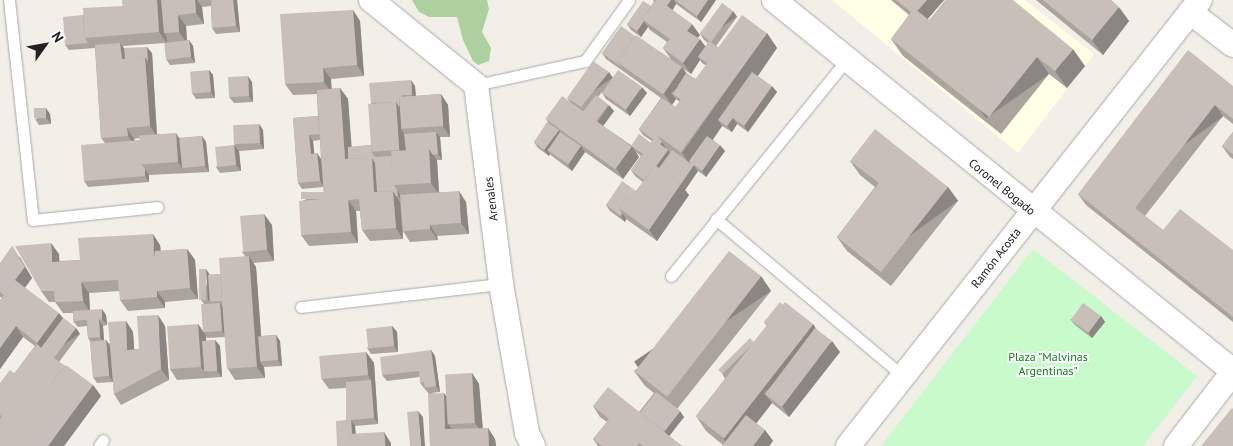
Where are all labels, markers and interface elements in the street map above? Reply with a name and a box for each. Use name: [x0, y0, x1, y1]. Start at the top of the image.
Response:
north arrow: [20, 20, 70, 70]
text: N: [48, 28, 68, 46]
street label: Coronel Bogado: [966, 156, 1038, 218]
street label: Arenales: [481, 176, 501, 222]
street label: Ramón Acosta: [968, 225, 1024, 291]
park label: Plaza "Malvinas Argentinas": [1008, 350, 1088, 378]

